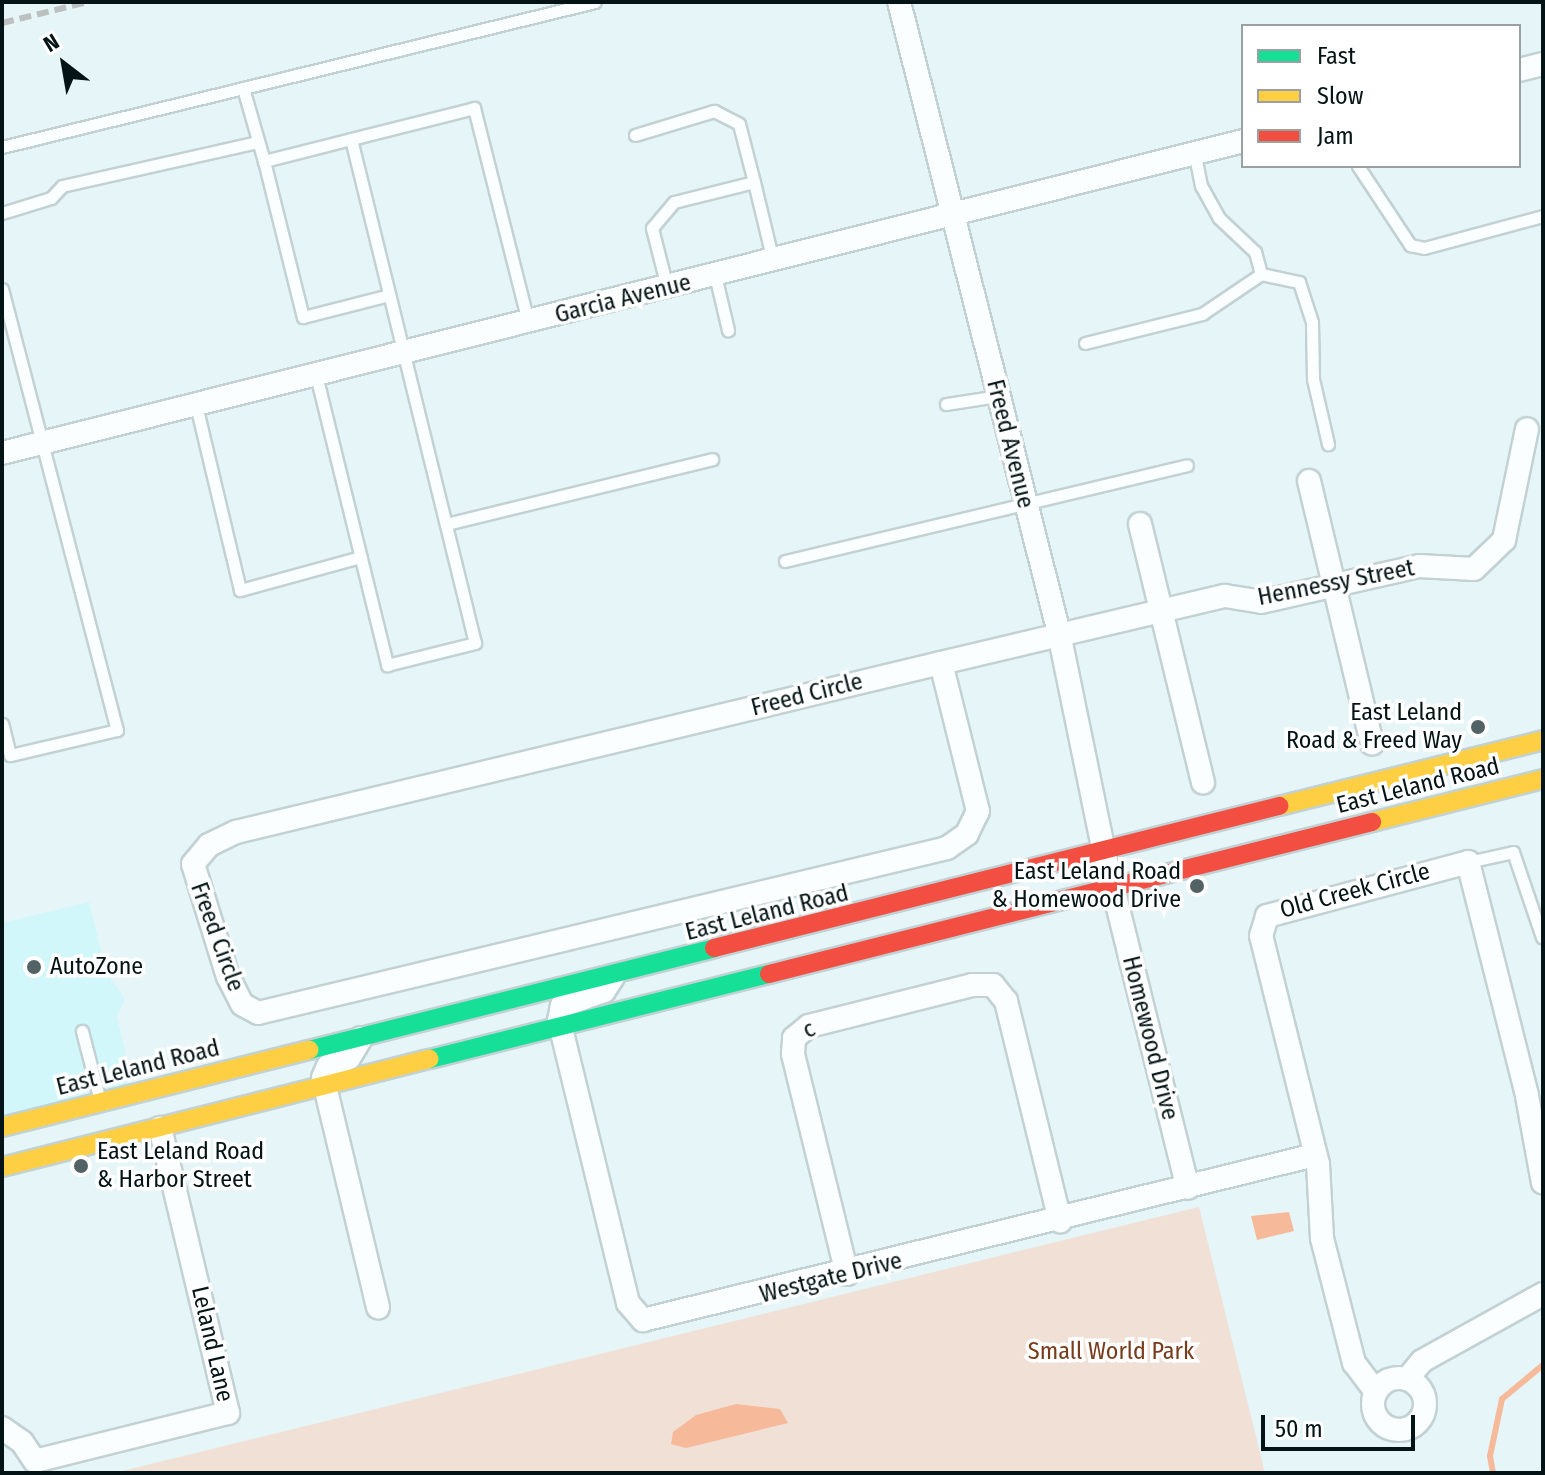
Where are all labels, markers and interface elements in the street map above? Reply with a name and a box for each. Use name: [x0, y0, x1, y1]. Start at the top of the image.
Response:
north arrow: [24, 24, 104, 104]
legend: [1241, 24, 1521, 168]
text: N: [39, 28, 64, 58]
text: Fast: [1317, 42, 1356, 70]
text: Slow: [1317, 82, 1363, 110]
text: Jam: [1317, 122, 1354, 150]
street label: Garcia Avenue: [552, 268, 694, 330]
street label: Freed Avenue: [980, 377, 1040, 511]
street label: Hennessy Street: [1255, 554, 1417, 612]
street label: Freed Circle: [748, 667, 866, 723]
place label: East Leland Road & Freed Way: [1286, 699, 1462, 755]
marker: East Leland Road & Freed Way: [1469, 718, 1487, 736]
street label: East Leland Road: [1333, 752, 1503, 820]
street label: Old Creek Circle: [1277, 857, 1433, 925]
place label: East Leland Road & Homewood Drive: [992, 858, 1181, 914]
marker: East Leland Road & Homewood Drive: [1188, 877, 1206, 895]
street label: Freed Circle: [184, 879, 250, 995]
street label: East Leland Road: [682, 879, 852, 947]
place label: AutoZone: [50, 953, 143, 981]
street label: Homewood Drive: [1116, 953, 1184, 1123]
marker: AutoZone: [25, 958, 43, 976]
street label: c: [798, 1015, 820, 1045]
street label: East Leland Road: [53, 1034, 223, 1102]
place label: East Leland Road & Harbor Street: [97, 1138, 264, 1194]
marker: East Leland Road & Harbor Street: [72, 1157, 90, 1175]
street label: Westgate Drive: [757, 1246, 905, 1310]
street label: Leland Lane: [185, 1283, 239, 1405]
park label: Small World Park: [1028, 1338, 1194, 1366]
scale bar: [1265, 1399, 1419, 1449]
text: 50 m: [1275, 1415, 1323, 1443]

